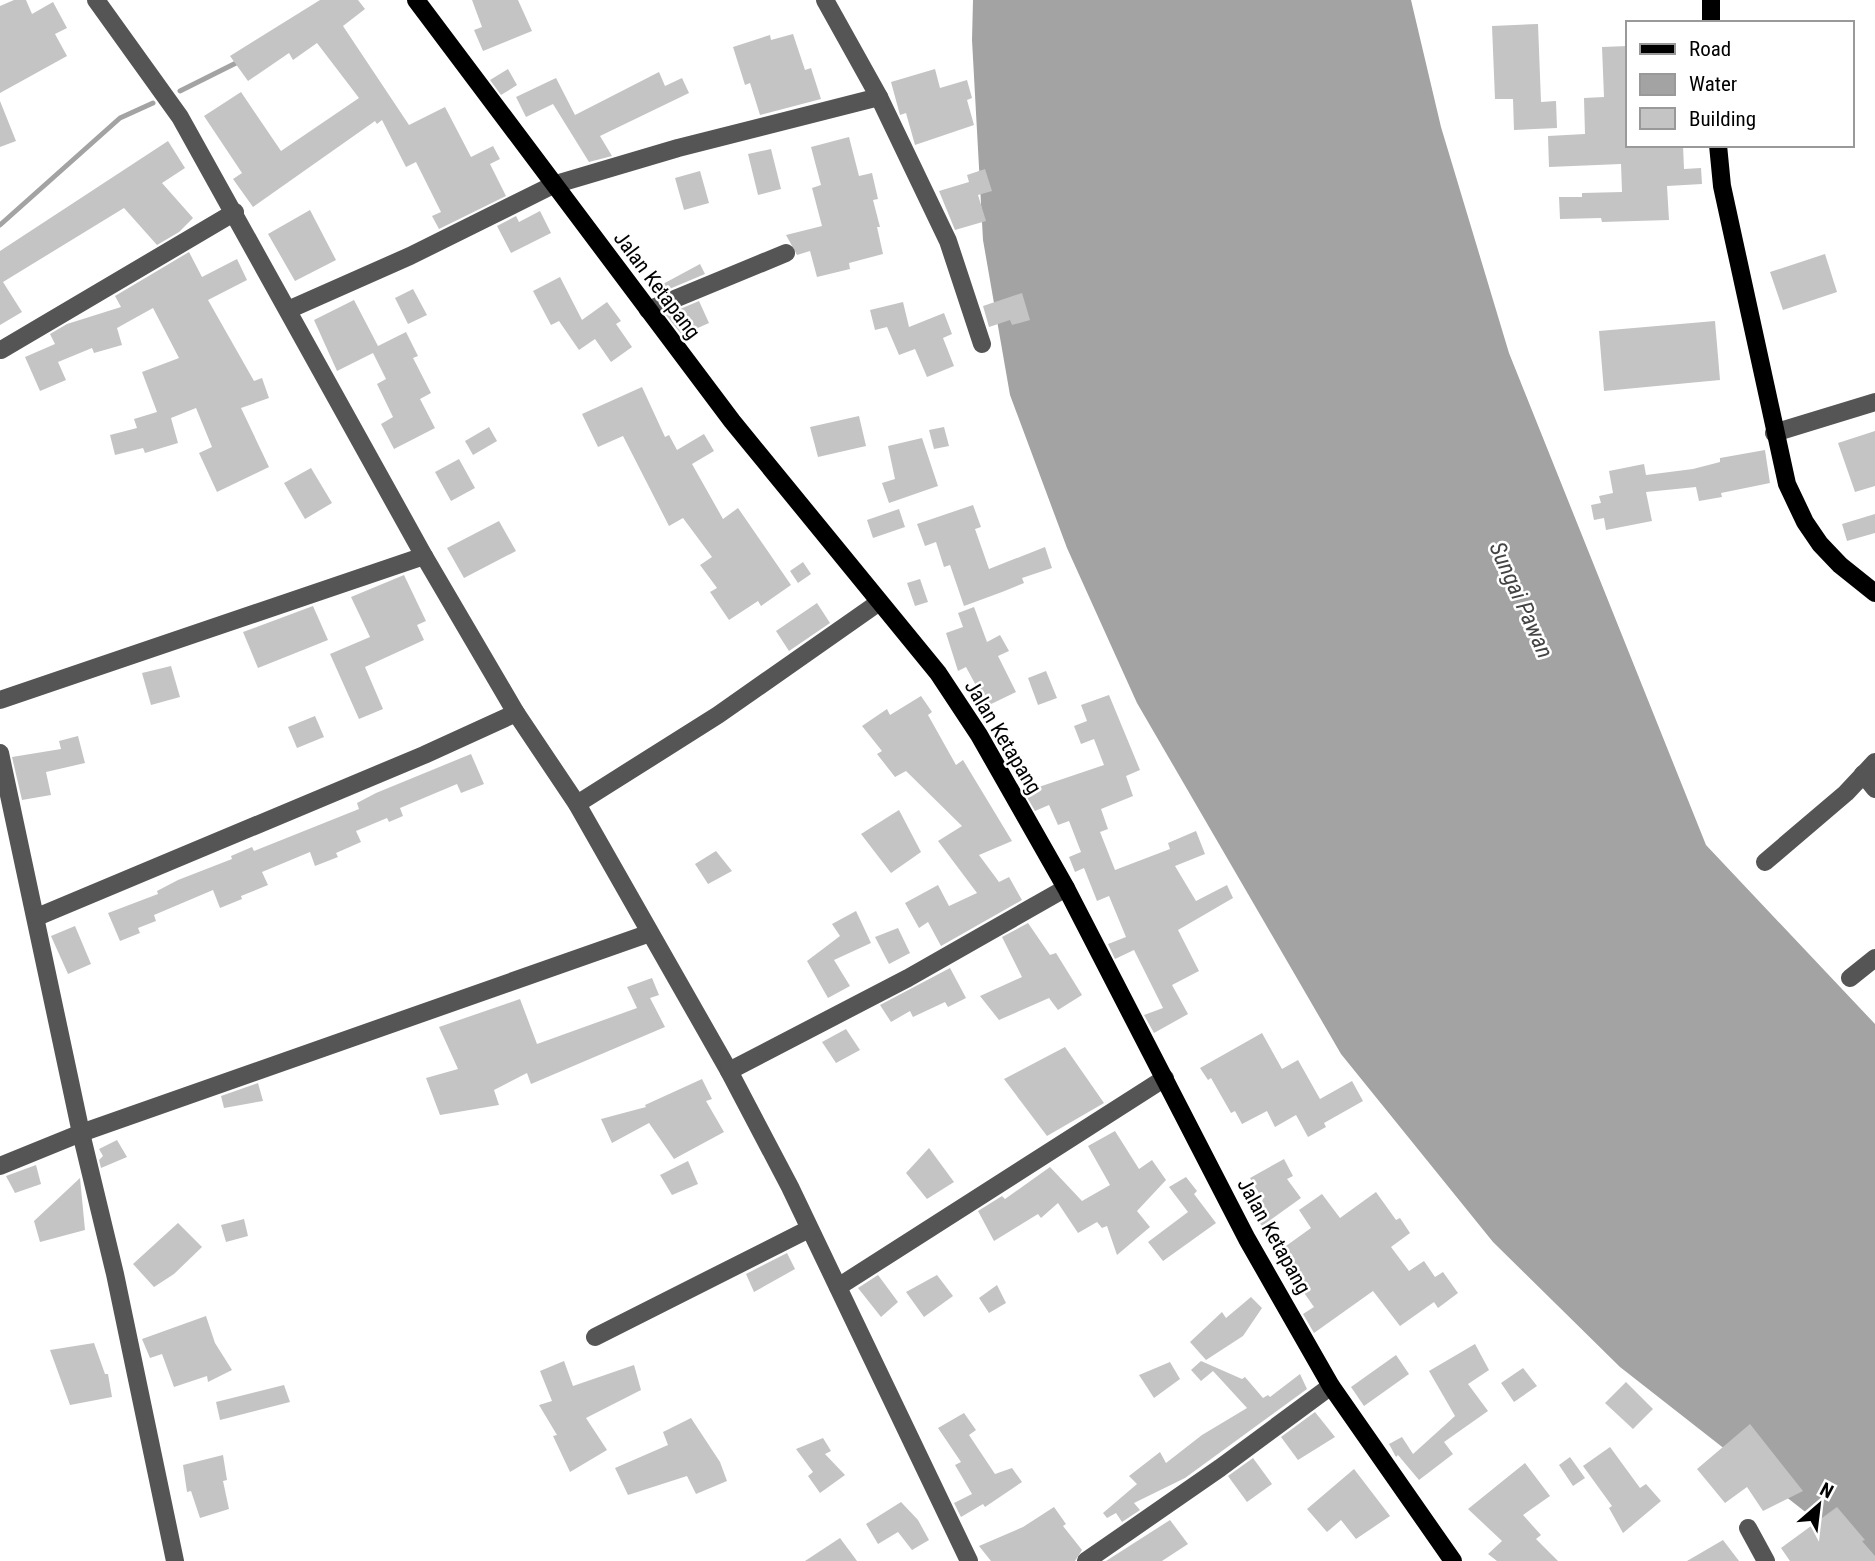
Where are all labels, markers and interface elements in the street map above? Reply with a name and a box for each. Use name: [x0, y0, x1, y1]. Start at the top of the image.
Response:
legend: [1626, 21, 1854, 147]
text: Road: [1689, 37, 1731, 61]
text: Water: [1689, 72, 1737, 96]
text: Building: [1689, 107, 1756, 131]
street label: Jalan Ketapang: [609, 227, 705, 343]
water label: Sungai Pawan: [1483, 538, 1559, 662]
street label: Jalan Ketapang: [960, 676, 1046, 798]
street label: Jalan Ketapang: [1232, 1174, 1316, 1298]
north arrow: [1784, 1470, 1854, 1540]
text: N: [1816, 1478, 1837, 1503]

